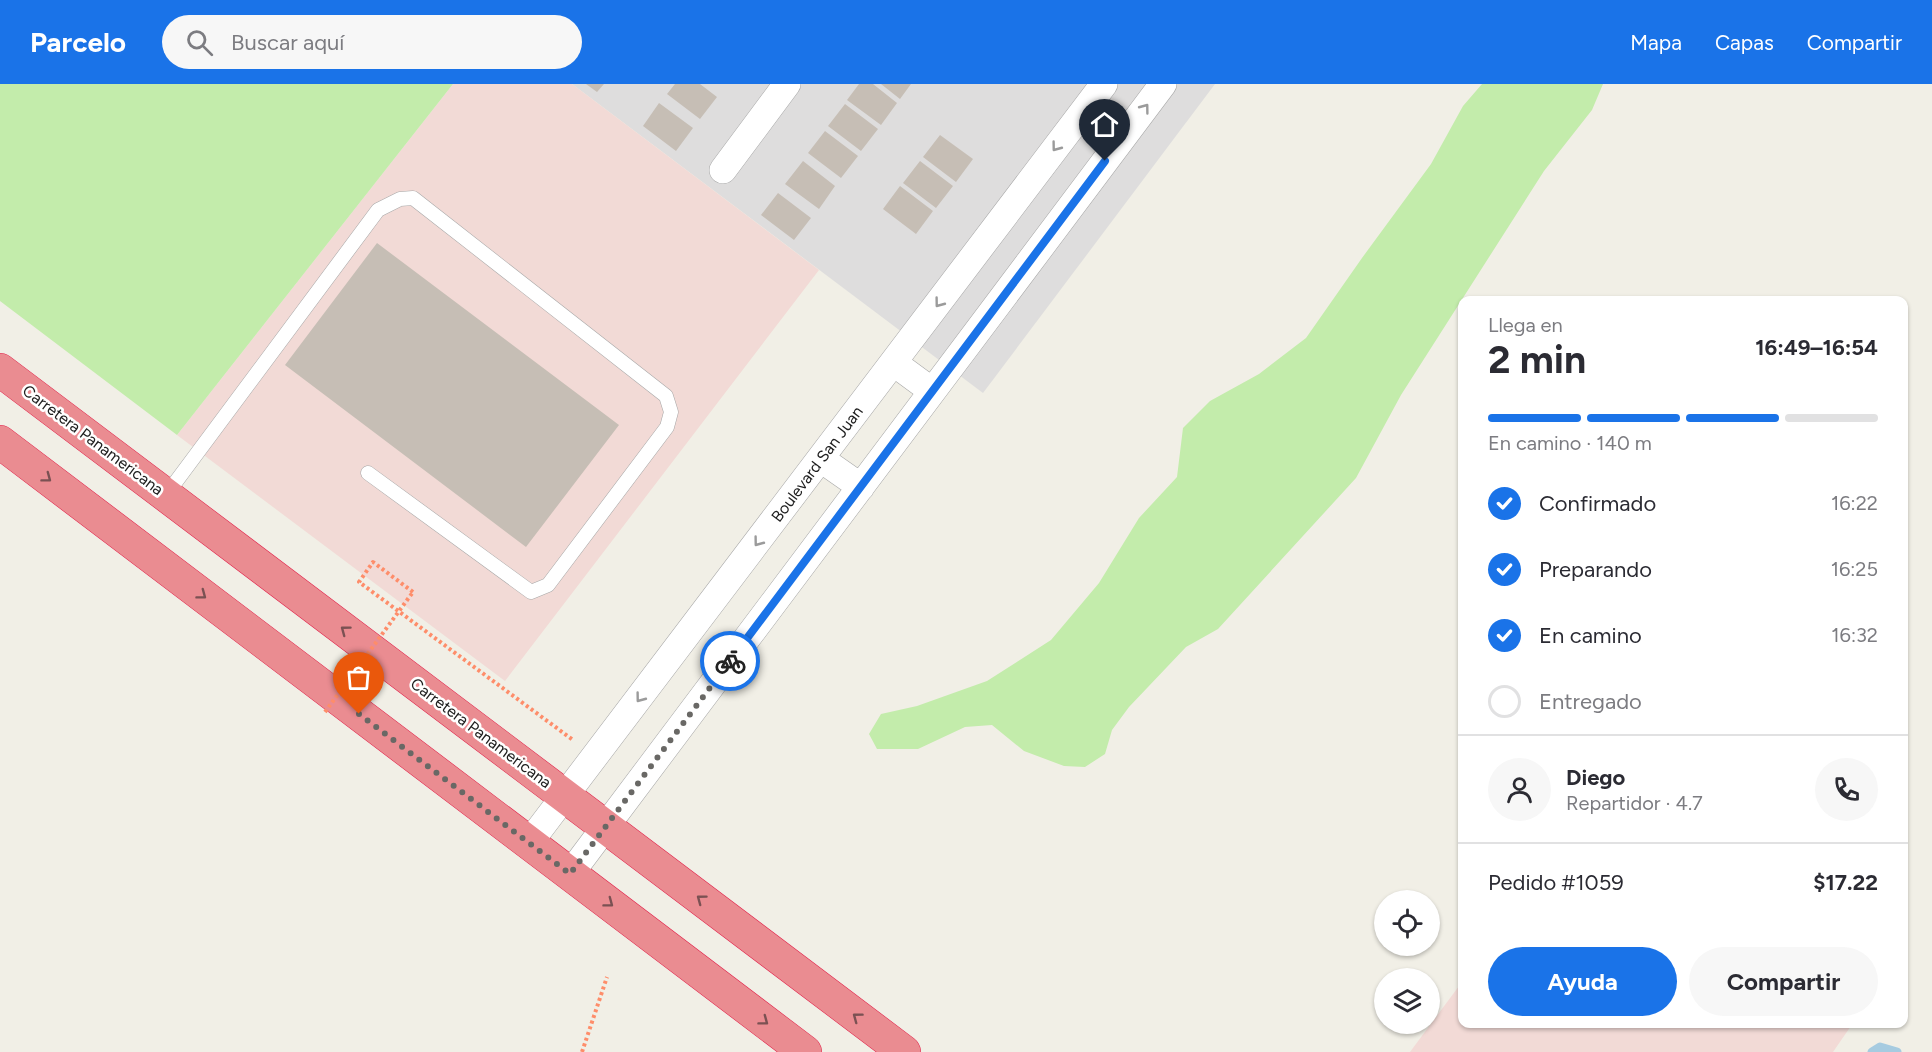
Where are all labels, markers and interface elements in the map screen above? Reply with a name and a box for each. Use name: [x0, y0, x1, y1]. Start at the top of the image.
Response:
search box: [162, 15, 582, 69]
text: Parcelo: [30, 25, 126, 59]
icon: search: [183, 26, 216, 59]
text: Buscar aquí: [231, 29, 344, 56]
text: Mapa: [1630, 30, 1682, 55]
text: Capas: [1715, 30, 1774, 55]
text: Compartir: [1807, 30, 1902, 55]
pin: [1079, 99, 1130, 161]
one-way arrow: [1137, 104, 1148, 115]
icon: home: [1088, 108, 1121, 141]
one-way arrow: [1053, 141, 1064, 152]
one-way arrow: [935, 296, 946, 307]
text: Llega en: [1488, 313, 1563, 337]
text: 16:49–16:54: [1755, 334, 1878, 361]
text: 2 min: [1488, 336, 1586, 383]
street label: Carretera Panamericana: [19, 381, 167, 499]
street label: Boulevard San Juan: [767, 402, 867, 526]
text: En camino · 140 m: [1488, 431, 1652, 455]
one-way arrow: [40, 470, 51, 481]
icon: check: [1488, 487, 1521, 520]
text: Confirmado: [1539, 490, 1656, 517]
text: 16:22: [1831, 491, 1878, 515]
one-way arrow: [754, 536, 765, 547]
icon: check: [1488, 553, 1521, 586]
text: Preparando: [1539, 556, 1652, 583]
text: 16:25: [1831, 557, 1878, 581]
one-way arrow: [195, 588, 206, 599]
icon: check: [1488, 619, 1521, 652]
text: En camino: [1539, 622, 1642, 649]
text: 16:32: [1831, 623, 1878, 647]
one-way arrow: [340, 626, 351, 637]
courier: [700, 631, 760, 691]
icon: bike: [714, 645, 747, 678]
pin: [333, 652, 384, 714]
icon: bag: [342, 661, 375, 694]
street label: Carretera Panamericana: [407, 674, 555, 792]
text: Entregado: [1539, 688, 1642, 715]
one-way arrow: [637, 691, 648, 702]
button: person: [1488, 758, 1551, 821]
button: phone: [1815, 758, 1878, 821]
text: Diego: [1566, 764, 1625, 791]
text: Repartidor · 4.7: [1566, 791, 1703, 815]
text: Pedido #1059: [1488, 869, 1624, 896]
text: $17.22: [1813, 869, 1878, 896]
map controls: [1374, 890, 1440, 1034]
button: locate: [1374, 890, 1440, 956]
one-way arrow: [602, 896, 613, 907]
one-way arrow: [697, 896, 708, 907]
button: Ayuda: [1488, 947, 1677, 1016]
button: Compartir: [1689, 947, 1878, 1016]
button: layers: [1374, 968, 1440, 1034]
one-way arrow: [853, 1013, 864, 1024]
one-way arrow: [757, 1014, 768, 1025]

